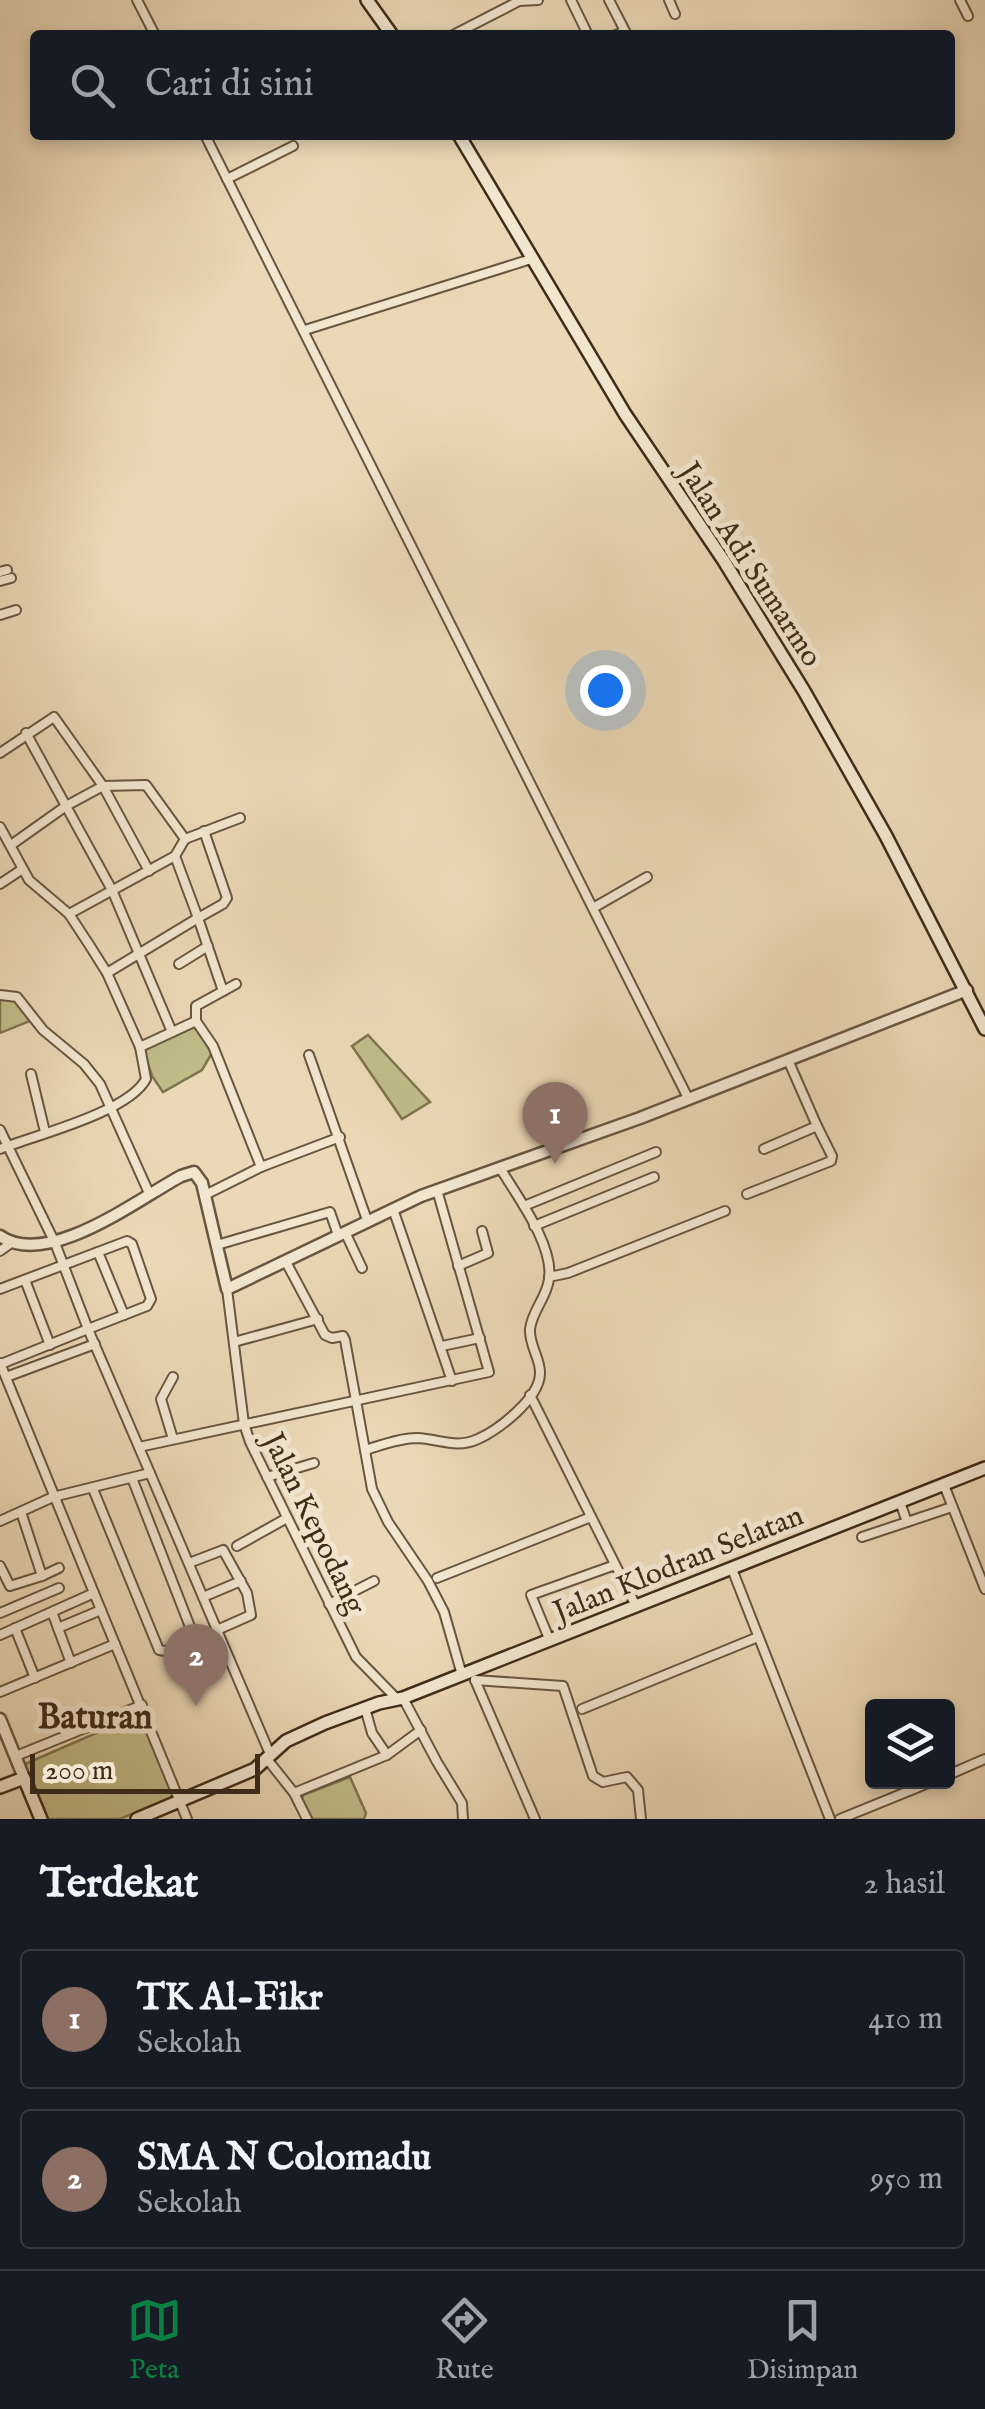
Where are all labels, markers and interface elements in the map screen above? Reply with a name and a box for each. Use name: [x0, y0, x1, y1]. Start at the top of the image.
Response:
search box: [30, 30, 955, 140]
icon: search: [65, 58, 120, 113]
text: Cari di sini: [145, 61, 314, 109]
street label: Jalan Adi Sumarmo: [667, 453, 830, 675]
your location: [580, 665, 631, 716]
pin: 1: [522, 1082, 588, 1164]
street label: Jalan Kepodang: [252, 1424, 374, 1621]
street label: Jalan Klodran Selatan: [545, 1497, 809, 1633]
pin: 2: [164, 1624, 228, 1706]
district label: Baturan: [37, 1696, 153, 1741]
map controls: [865, 1699, 955, 1789]
button: layers: [865, 1699, 955, 1789]
scale bar: [30, 1749, 260, 1794]
text: 200 m: [45, 1754, 113, 1789]
text: Terdekat: [40, 1858, 198, 1911]
text: 2 hasil: [864, 1864, 945, 1905]
text: TK Al-Fikr: [137, 1975, 323, 2023]
text: 1: [69, 1999, 80, 2040]
text: 410 m: [868, 1999, 943, 2040]
text: Sekolah: [137, 2023, 242, 2064]
text: SMA N Colomadu: [137, 2135, 431, 2183]
text: 2: [67, 2159, 82, 2200]
text: 950 m: [870, 2159, 943, 2200]
text: Sekolah: [137, 2183, 242, 2224]
tab: Peta: [127, 2293, 182, 2388]
tab: Rute: [435, 2293, 494, 2388]
tab: Disimpan: [747, 2293, 858, 2388]

